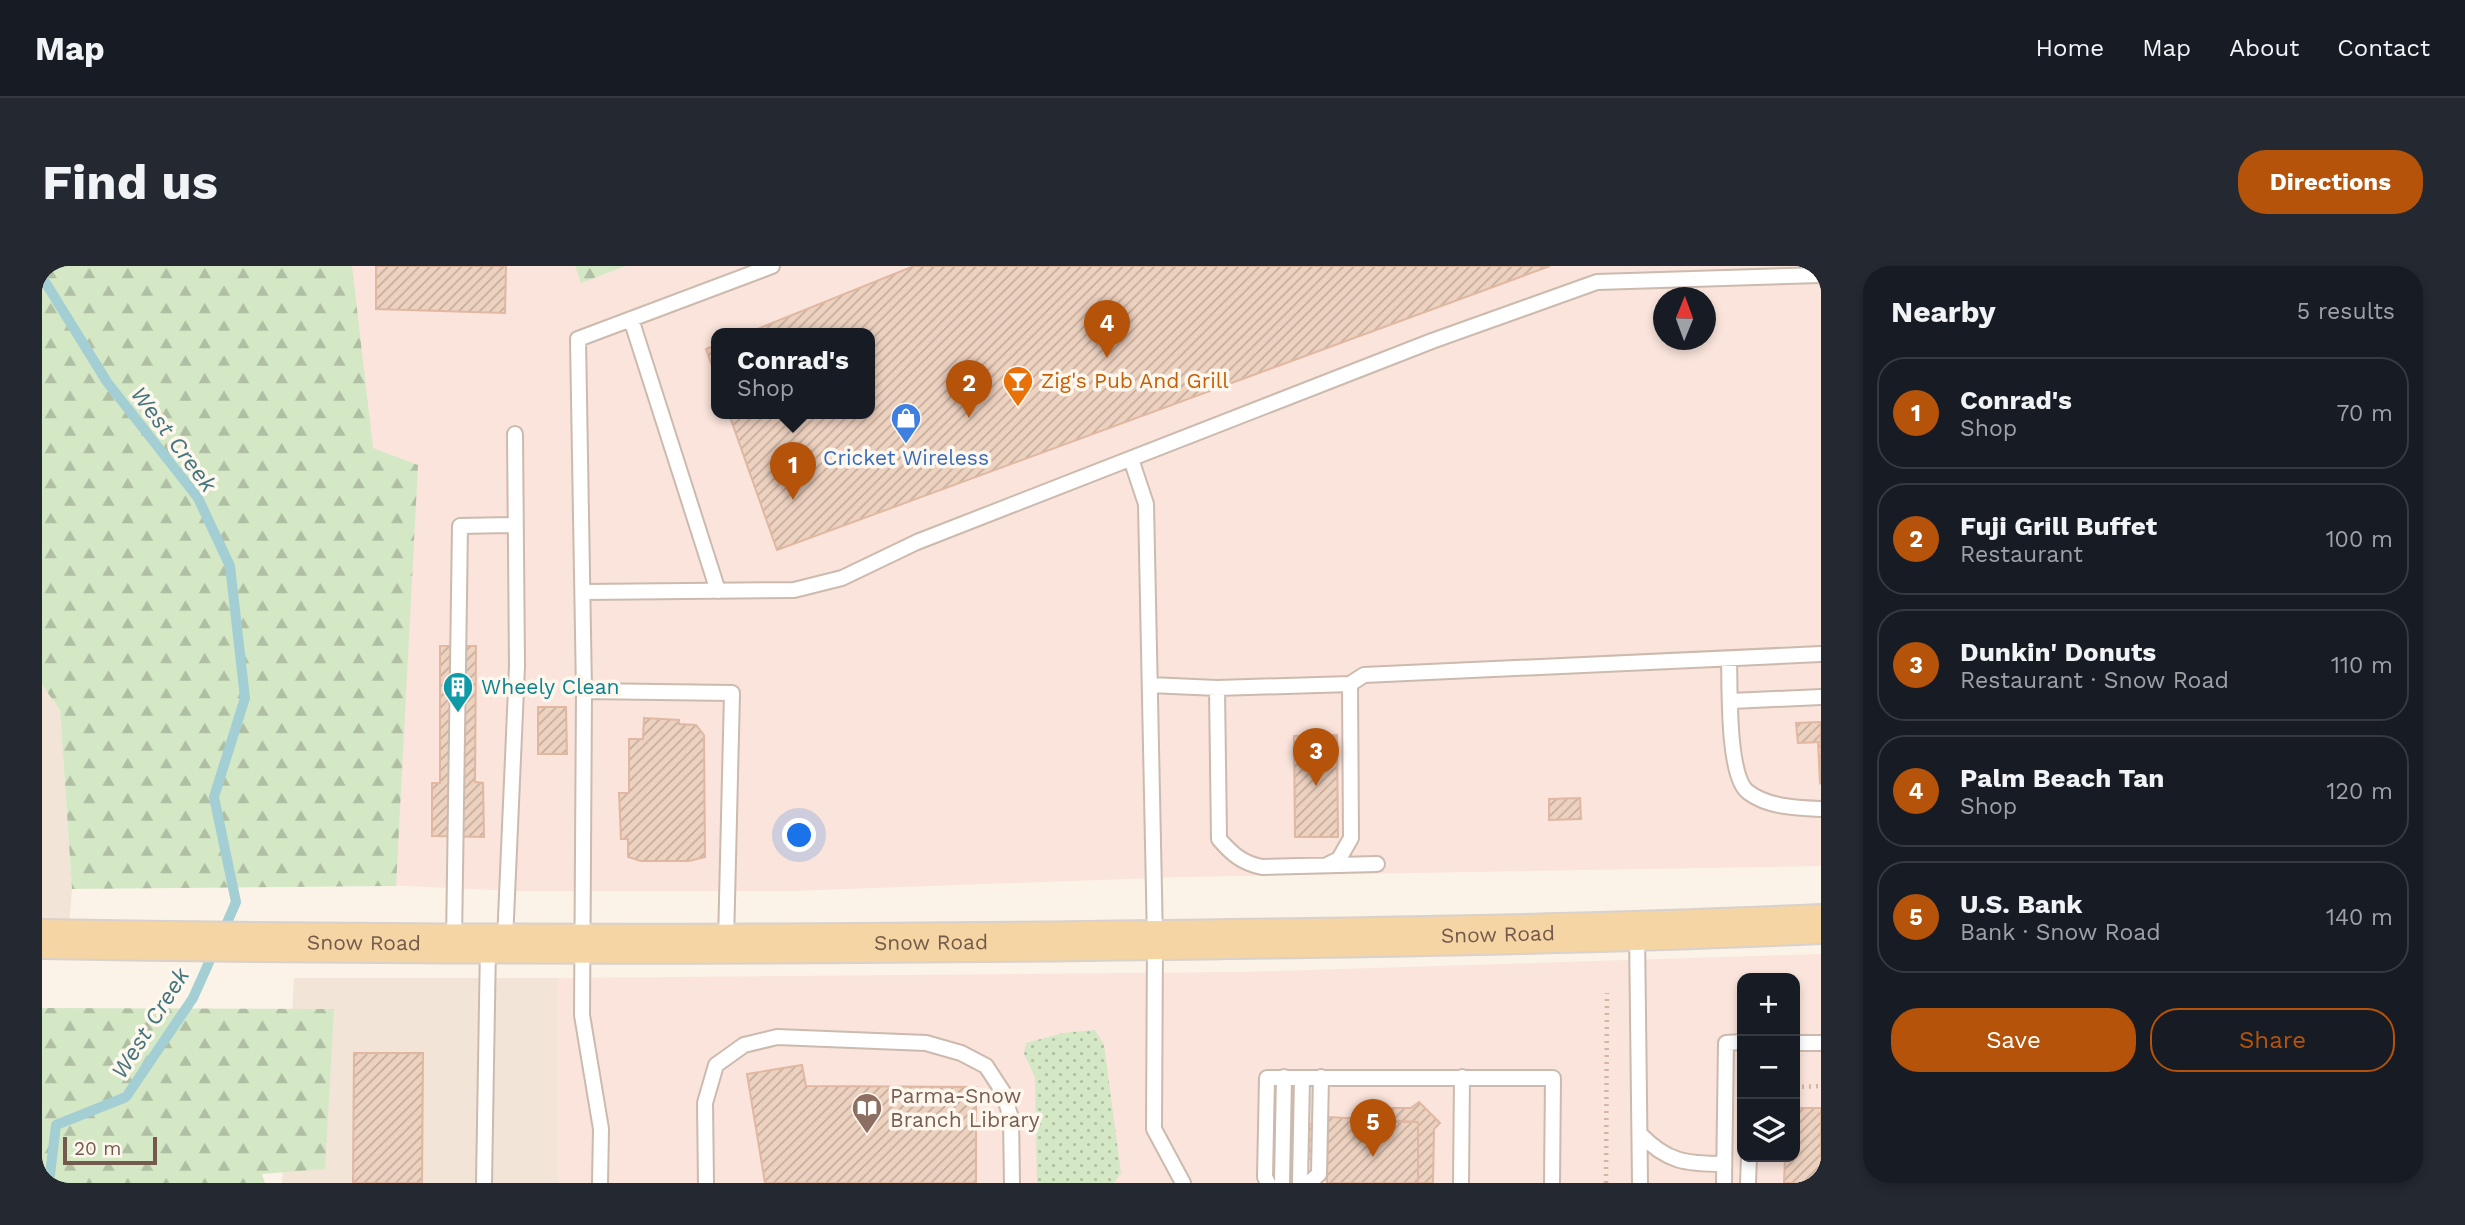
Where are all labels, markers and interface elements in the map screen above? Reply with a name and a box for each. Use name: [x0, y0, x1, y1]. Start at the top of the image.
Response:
text: Map: [35, 29, 105, 68]
text: Home: [2036, 34, 2104, 62]
text: Map: [2142, 34, 2191, 62]
text: About: [2229, 34, 2299, 62]
text: Contact: [2337, 34, 2430, 62]
button: Directions: [2238, 150, 2423, 214]
text: Find us: [42, 153, 218, 211]
north arrow: [1653, 287, 1716, 350]
text: Nearby: [1891, 294, 1996, 329]
text: 5 results: [2297, 298, 2395, 325]
pin: 4: [1084, 300, 1130, 358]
popup: [711, 328, 875, 419]
text: Conrad's: [737, 345, 849, 375]
pin: 2: [946, 360, 992, 418]
bar icon: Zig's Pub And Grill: [1001, 364, 1035, 408]
place label: Zig's Pub And Grill: [1041, 368, 1229, 393]
text: Shop: [737, 375, 794, 402]
water label: West Creek: [125, 381, 223, 499]
text: Conrad's: [1960, 385, 2072, 415]
text: 1: [1911, 400, 1921, 427]
text: 70 m: [2336, 400, 2393, 427]
shop icon: Cricket Wireless: [889, 401, 923, 445]
text: Shop: [1960, 415, 2017, 442]
pin: 1: [770, 442, 816, 500]
place label: Cricket Wireless: [823, 445, 989, 470]
text: Fuji Grill Buffet: [1960, 511, 2157, 541]
text: 2: [1909, 526, 1923, 553]
text: 100 m: [2326, 526, 2393, 553]
text: Restaurant: [1960, 541, 2083, 568]
text: Dunkin' Donuts: [1960, 637, 2156, 667]
text: 3: [1909, 652, 1923, 679]
text: 110 m: [2331, 652, 2393, 679]
text: Restaurant · Snow Road: [1960, 667, 2229, 694]
building icon: Wheely Clean: [441, 670, 475, 714]
place label: Wheely Clean: [481, 674, 620, 699]
pin: 3: [1293, 728, 1339, 786]
text: Palm Beach Tan: [1960, 763, 2164, 793]
text: 4: [1909, 778, 1923, 805]
text: 120 m: [2327, 778, 2393, 805]
text: Shop: [1960, 793, 2017, 820]
your location: [782, 818, 816, 852]
text: U.S. Bank: [1960, 889, 2082, 919]
text: 5: [1909, 904, 1923, 931]
text: 140 m: [2326, 904, 2393, 931]
text: Bank · Snow Road: [1960, 919, 2161, 946]
street label: Snow Road: [1441, 920, 1555, 948]
street label: Snow Road: [307, 929, 421, 955]
street label: Snow Road: [874, 929, 988, 955]
water label: West Creek: [106, 962, 196, 1084]
map controls: [1737, 973, 1800, 1162]
button: +: [1737, 973, 1800, 1036]
button: Save: [1891, 1008, 2136, 1072]
button: Share: [2150, 1008, 2395, 1072]
button: −: [1737, 1036, 1800, 1099]
place label: Parma-Snow Branch Library: [890, 1083, 1040, 1132]
library icon: Parma-Snow Branch Library: [850, 1091, 884, 1135]
pin: 5: [1350, 1099, 1396, 1157]
button: layers: [1737, 1099, 1800, 1162]
scale bar: [63, 1134, 158, 1166]
text: 20 m: [74, 1137, 121, 1160]

